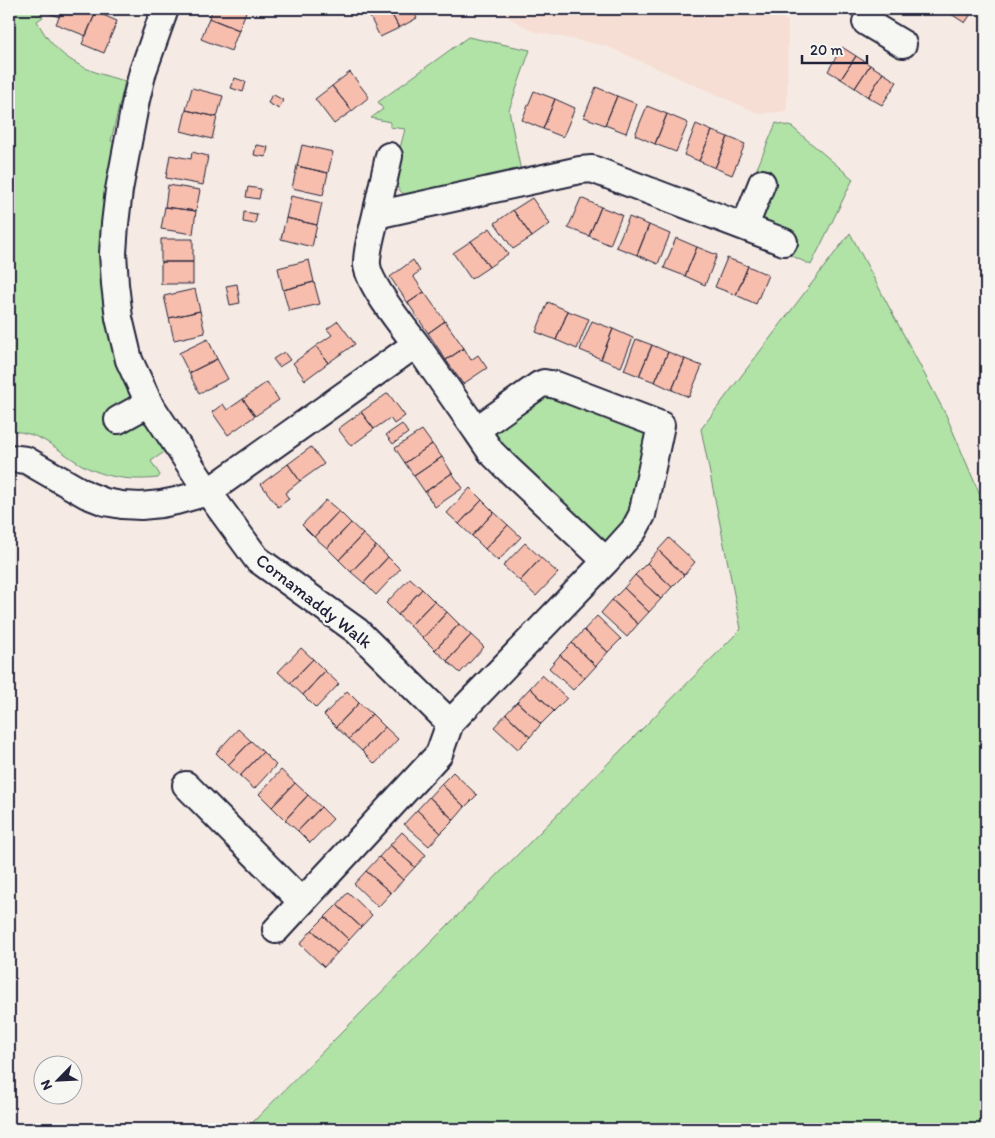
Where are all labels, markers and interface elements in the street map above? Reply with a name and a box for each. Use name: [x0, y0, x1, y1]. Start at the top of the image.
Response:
scale bar: [802, 32, 868, 64]
text: 20 m: [810, 41, 844, 59]
street label: Cornamaddy Walk: [252, 549, 376, 653]
north arrow: [32, 1056, 82, 1106]
text: N: [37, 1077, 56, 1093]

